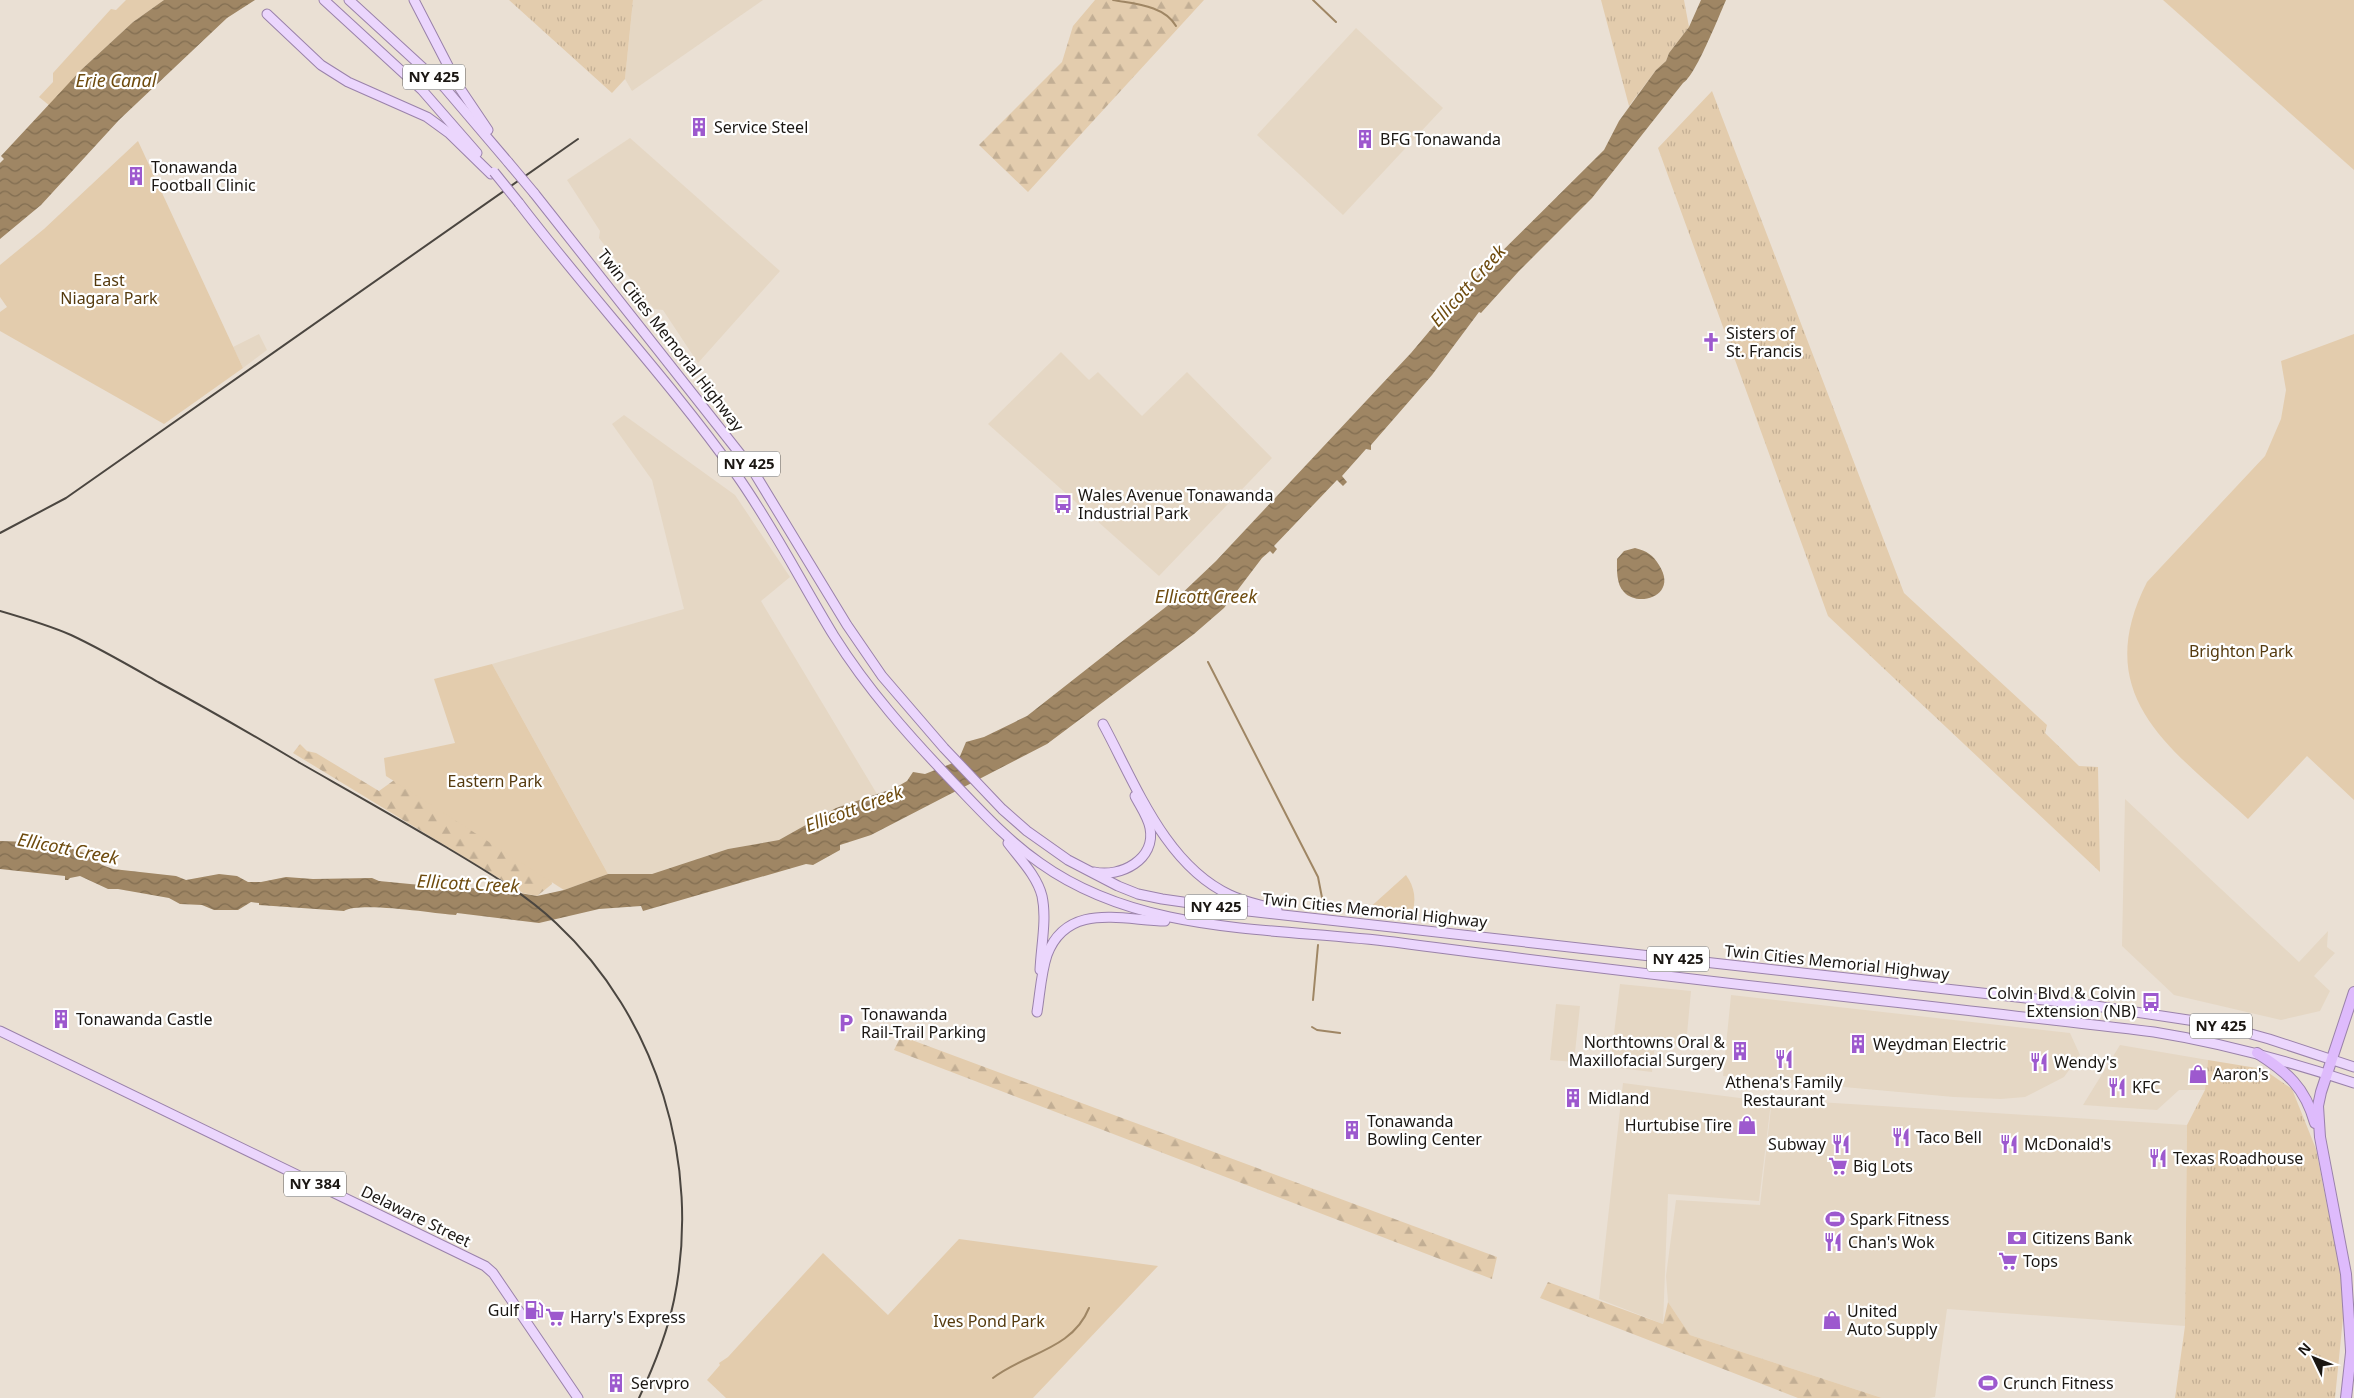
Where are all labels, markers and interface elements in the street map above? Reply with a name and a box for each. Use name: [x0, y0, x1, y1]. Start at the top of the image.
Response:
road number: NY 425: [403, 64, 465, 90]
water label: Erie Canal: [76, 68, 157, 92]
building icon: Service Steel: [688, 116, 710, 138]
place label: Service Steel: [714, 116, 808, 138]
building icon: BFG Tonawanda: [1354, 128, 1376, 150]
place label: BFG Tonawanda: [1380, 128, 1501, 150]
place label: Tonawanda Football Clinic: [151, 156, 256, 196]
building icon: Tonawanda Football Clinic: [125, 165, 147, 187]
water label: Ellicott Creek: [1424, 238, 1511, 331]
street label: Twin Cities Memorial Highway: [593, 244, 750, 436]
park label: East Niagara Park: [60, 269, 158, 309]
place label: Sisters of St. Francis: [1726, 322, 1802, 362]
church icon: Sisters of St. Francis: [1700, 331, 1722, 353]
road number: NY 425: [718, 452, 780, 476]
place label: Wales Avenue Tonawanda Industrial Park: [1078, 484, 1273, 524]
bus stop icon: Wales Avenue Tonawanda Industrial Park: [1052, 493, 1074, 515]
water label: Ellicott Creek: [1155, 584, 1258, 608]
park label: Brighton Park: [2189, 640, 2294, 662]
park label: Eastern Park: [448, 770, 543, 792]
water label: Ellicott Creek: [801, 779, 907, 837]
water label: Ellicott Creek: [16, 826, 122, 870]
water label: Ellicott Creek: [416, 868, 521, 898]
street label: Twin Cities Memorial Highway: [1262, 887, 1489, 933]
road number: NY 425: [1185, 894, 1247, 920]
street label: Twin Cities Memorial Highway: [1724, 939, 1951, 985]
road number: NY 425: [1647, 946, 1709, 972]
place label: Colvin Blvd & Colvin Extension (NB): [1987, 982, 2136, 1022]
bus stop icon: Colvin Blvd & Colvin Extension (NB): [2140, 991, 2162, 1013]
place label: Tonawanda Rail-Trail Parking: [861, 1003, 986, 1043]
building icon: Tonawanda Castle: [50, 1008, 72, 1030]
place label: Tonawanda Castle: [76, 1008, 212, 1030]
parking icon: Tonawanda Rail-Trail Parking: [835, 1012, 857, 1034]
road number: NY 425: [2190, 1014, 2252, 1038]
place label: Northtowns Oral & Maxillofacial Surgery: [1569, 1031, 1726, 1071]
building icon: Weydman Electric: [1847, 1033, 1869, 1055]
place label: Weydman Electric: [1873, 1033, 2006, 1055]
building icon: Northtowns Oral & Maxillofacial Surgery: [1729, 1040, 1751, 1062]
restaurant icon: Athena's Family Restaurant: [1773, 1048, 1795, 1070]
restaurant icon: Wendy's: [2028, 1051, 2050, 1073]
place label: Wendy's: [2054, 1051, 2117, 1073]
shop icon: Aaron's: [2187, 1063, 2209, 1085]
place label: Aaron's: [2213, 1063, 2269, 1085]
place label: Athena's Family Restaurant: [1725, 1071, 1843, 1111]
restaurant icon: KFC: [2106, 1076, 2128, 1098]
place label: KFC: [2132, 1076, 2160, 1098]
building icon: Midland: [1562, 1087, 1584, 1109]
place label: Midland: [1588, 1087, 1649, 1109]
place label: Tonawanda Bowling Center: [1367, 1110, 1482, 1150]
place label: Hurtubise Tire: [1625, 1114, 1732, 1136]
shop icon: Hurtubise Tire: [1736, 1114, 1758, 1136]
building icon: Tonawanda Bowling Center: [1341, 1119, 1363, 1141]
restaurant icon: Taco Bell: [1890, 1126, 1912, 1148]
place label: Taco Bell: [1916, 1126, 1982, 1148]
place label: Subway: [1768, 1133, 1827, 1155]
restaurant icon: Subway: [1830, 1133, 1852, 1155]
restaurant icon: McDonald's: [1998, 1133, 2020, 1155]
place label: McDonald's: [2024, 1133, 2111, 1155]
restaurant icon: Texas Roadhouse: [2147, 1147, 2169, 1169]
place label: Texas Roadhouse: [2173, 1147, 2303, 1169]
supermarket icon: Big Lots: [1827, 1155, 1849, 1177]
place label: Big Lots: [1853, 1155, 1913, 1177]
road number: NY 384: [284, 1172, 346, 1196]
street label: Delaware Street: [357, 1180, 475, 1252]
sports icon: Spark Fitness: [1824, 1208, 1846, 1230]
place label: Spark Fitness: [1850, 1208, 1949, 1230]
bank icon: Citizens Bank: [2006, 1227, 2028, 1249]
place label: Citizens Bank: [2032, 1227, 2133, 1249]
restaurant icon: Chan's Wok: [1822, 1231, 1844, 1253]
place label: Chan's Wok: [1848, 1231, 1935, 1253]
supermarket icon: Tops: [1997, 1250, 2019, 1272]
place label: Tops: [2023, 1250, 2058, 1272]
place label: Gulf: [488, 1299, 520, 1321]
fuel station icon: Gulf: [523, 1299, 545, 1321]
place label: United Auto Supply: [1847, 1300, 1938, 1340]
supermarket icon: Harry's Express: [544, 1306, 566, 1328]
place label: Harry's Express: [570, 1306, 686, 1328]
shop icon: United Auto Supply: [1821, 1309, 1843, 1331]
park label: Ives Pond Park: [933, 1310, 1045, 1332]
north arrow: [2289, 1333, 2339, 1383]
text: N: [2293, 1338, 2315, 1359]
building icon: Servpro: [605, 1372, 627, 1394]
place label: Servpro: [631, 1372, 689, 1394]
sports icon: Crunch Fitness: [1977, 1372, 1999, 1394]
place label: Crunch Fitness: [2003, 1372, 2114, 1394]

